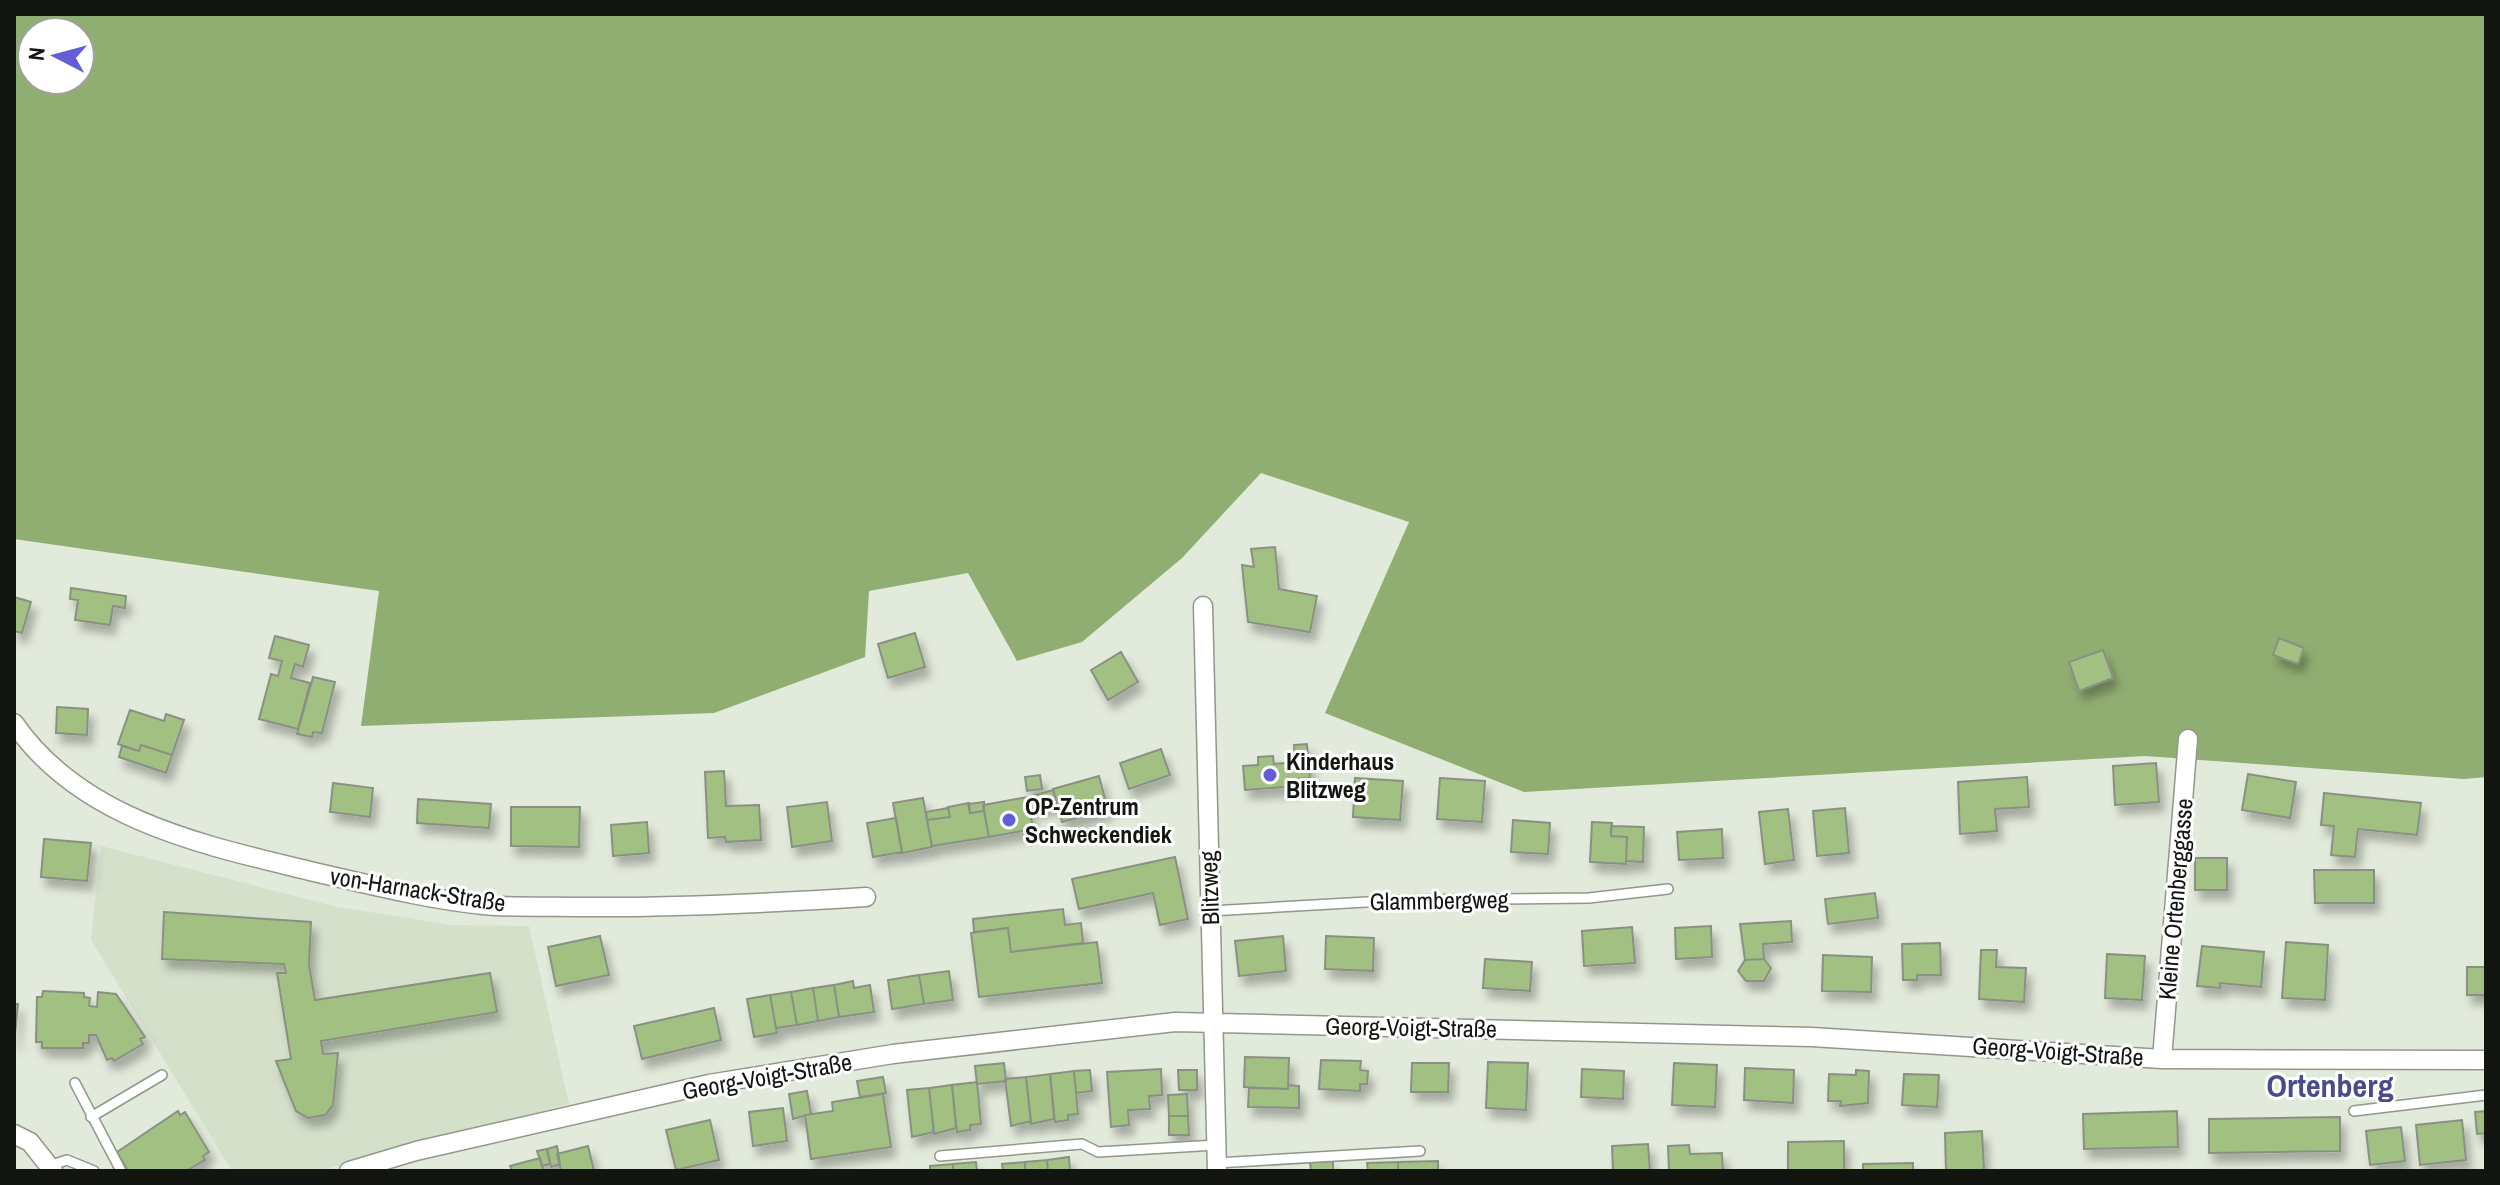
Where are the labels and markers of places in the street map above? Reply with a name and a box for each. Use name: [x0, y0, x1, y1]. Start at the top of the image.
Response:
place label: Kinderhaus Blitzweg: [1286, 745, 1394, 805]
marker: Kinderhaus Blitzweg: [1261, 766, 1279, 784]
place label: OP-Zentrum Schweckendiek: [1025, 790, 1172, 850]
marker: OP-Zentrum Schweckendiek: [1000, 811, 1018, 829]

